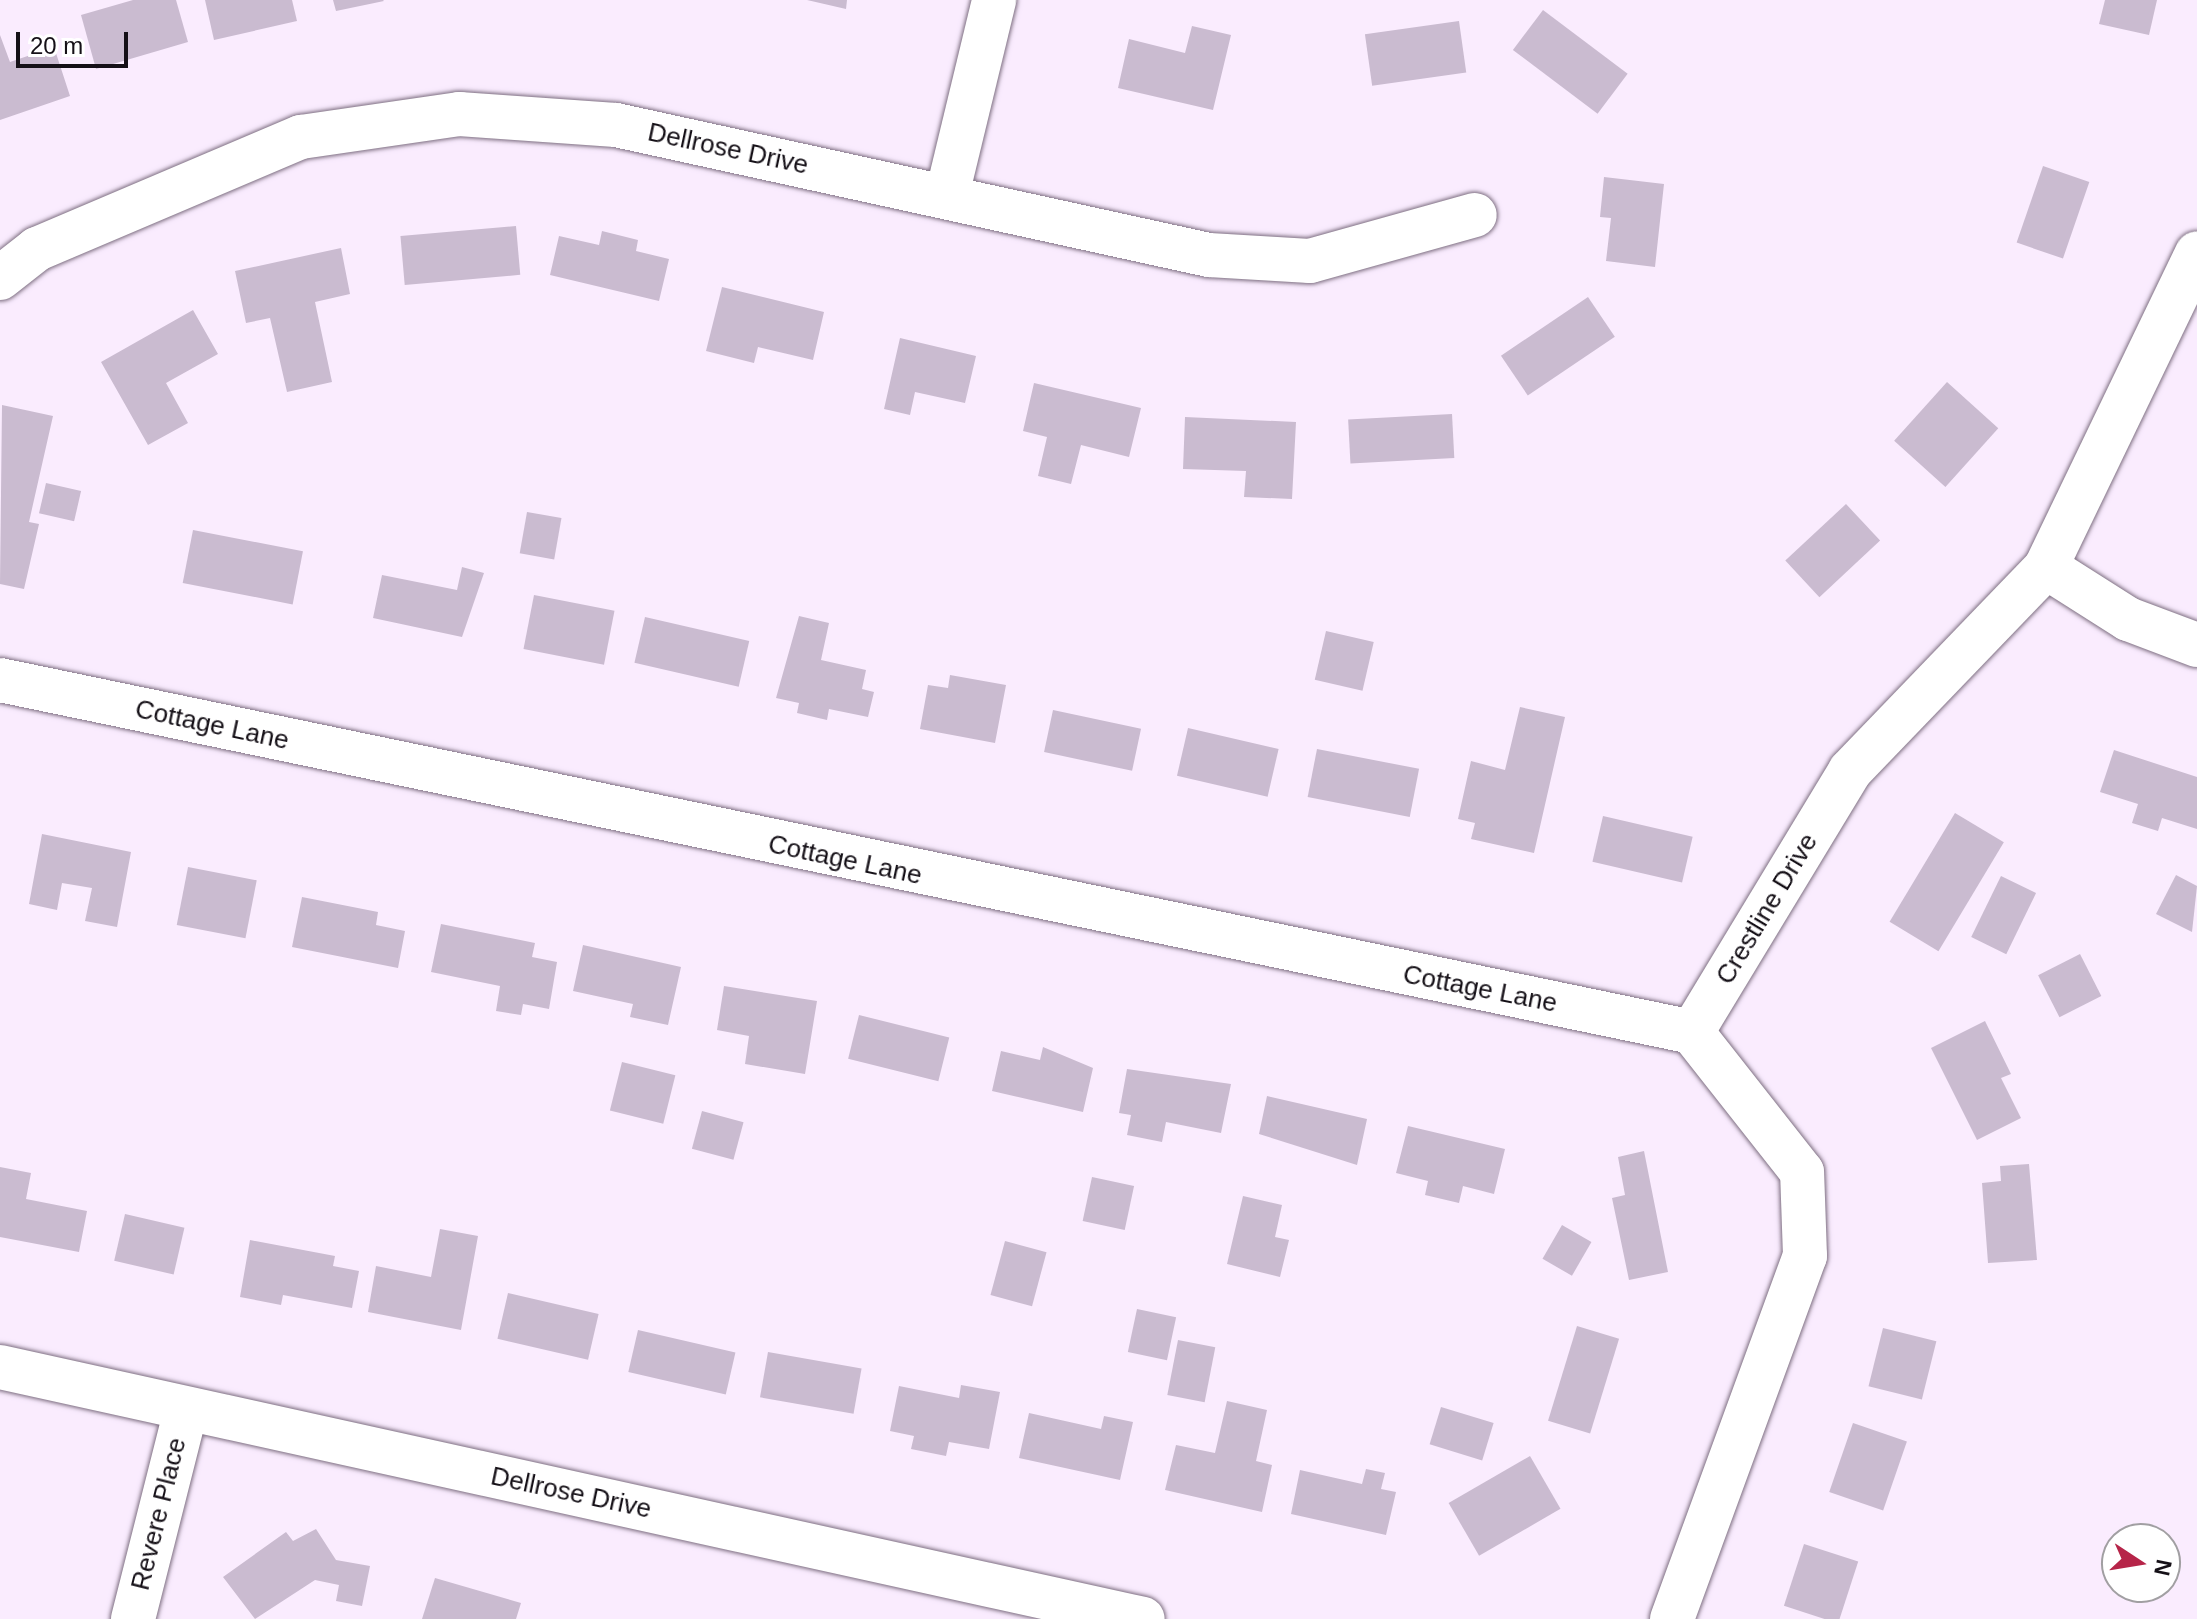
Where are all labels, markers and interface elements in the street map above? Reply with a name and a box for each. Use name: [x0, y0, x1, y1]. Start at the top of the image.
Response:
scale bar: [20, 16, 132, 66]
text: 20 m: [30, 32, 83, 59]
street label: Dellrose Drive: [645, 117, 811, 181]
street label: Cottage Lane: [132, 694, 292, 756]
street label: Crestline Drive: [1710, 828, 1824, 990]
street label: Cottage Lane: [765, 829, 925, 891]
street label: Cottage Lane: [1400, 959, 1560, 1019]
street label: Revere Place: [125, 1435, 193, 1593]
street label: Dellrose Drive: [488, 1461, 654, 1525]
north arrow: [2101, 1523, 2181, 1603]
text: N: [2149, 1557, 2177, 1578]

